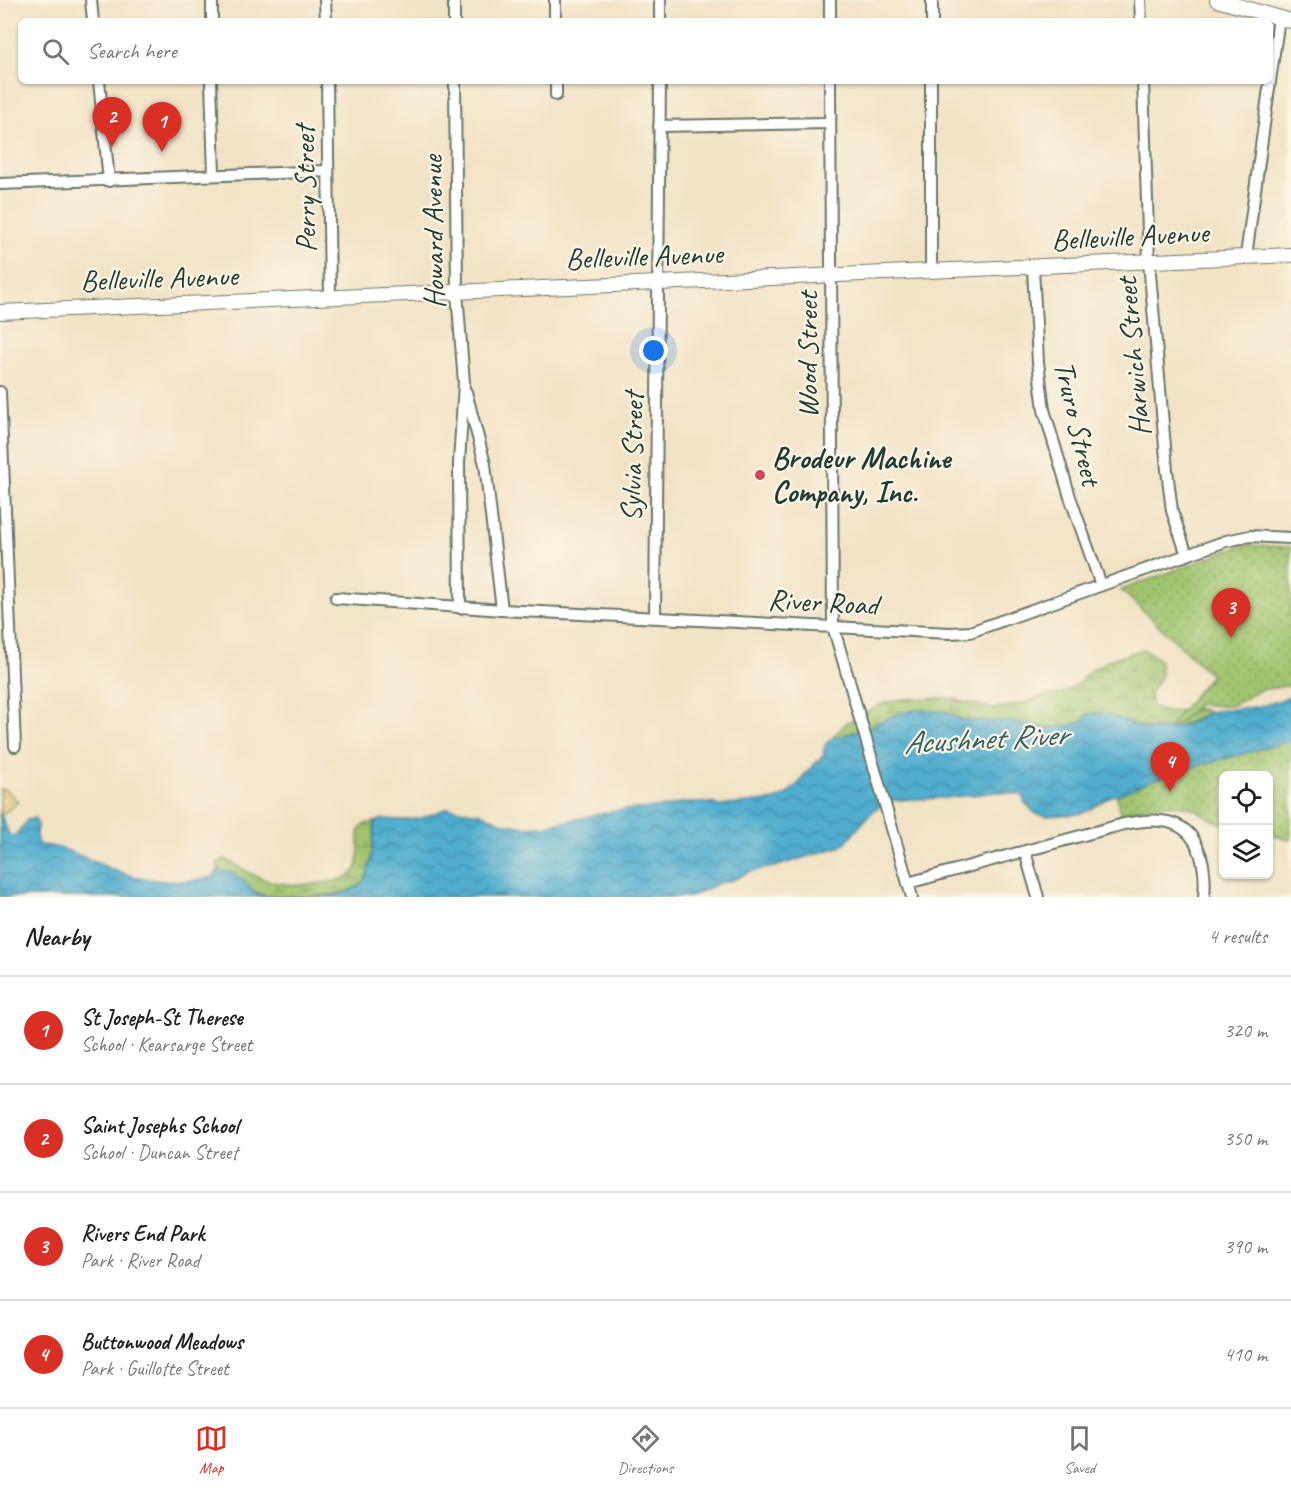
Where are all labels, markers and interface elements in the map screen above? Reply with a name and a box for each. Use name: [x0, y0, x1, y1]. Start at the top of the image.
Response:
search box: [18, 18, 1273, 84]
icon: search: [39, 35, 72, 68]
text: Search here: [87, 37, 177, 65]
pin: 2: [92, 98, 132, 147]
pin: 1: [142, 102, 182, 152]
street label: Perry Street: [285, 121, 325, 253]
street label: Howard Avenue: [413, 153, 453, 309]
street label: Belleville Avenue: [1050, 213, 1212, 259]
street label: Belleville Avenue: [565, 234, 726, 278]
street label: Belleville Avenue: [80, 256, 241, 300]
street label: Harwich Street: [1107, 273, 1159, 438]
street label: Wood Street: [788, 289, 826, 418]
your location: [639, 336, 668, 365]
street label: Truro Street: [1045, 357, 1111, 492]
street label: Sylvia Street: [612, 388, 652, 522]
place label: Brodeur Machine Company, Inc.: [772, 439, 952, 511]
marker: Brodeur Machine Company, Inc.: [753, 468, 767, 482]
street label: River Road: [767, 580, 883, 624]
pin: 3: [1212, 588, 1250, 638]
water label: Acushnet River: [902, 713, 1073, 763]
pin: 4: [1150, 742, 1190, 792]
map controls: [1219, 771, 1273, 879]
button: locate: [1219, 771, 1273, 825]
button: layers: [1219, 825, 1273, 879]
text: Nearby: [24, 920, 89, 953]
text: 4 results: [1208, 924, 1267, 949]
text: St Joseph-St Therese: [81, 1004, 243, 1032]
text: 1: [39, 1018, 48, 1043]
text: 320 m: [1224, 1018, 1267, 1043]
text: School · Kearsarge Street: [81, 1032, 252, 1057]
text: Saint Josephs School: [81, 1112, 238, 1140]
text: 2: [39, 1126, 48, 1151]
text: 350 m: [1224, 1126, 1267, 1151]
text: School · Duncan Street: [81, 1140, 238, 1165]
text: Rivers End Park: [81, 1220, 204, 1248]
text: 3: [39, 1234, 48, 1259]
text: 390 m: [1224, 1234, 1267, 1259]
text: Park · River Road: [81, 1248, 200, 1273]
text: Buttonwood Meadows: [81, 1328, 243, 1356]
text: 4: [39, 1342, 48, 1367]
text: 410 m: [1224, 1342, 1267, 1367]
text: Park · Guillotte Street: [81, 1356, 229, 1381]
tab: Map: [195, 1422, 228, 1478]
tab: Directions: [618, 1422, 673, 1478]
tab: Saved: [1063, 1422, 1096, 1478]

